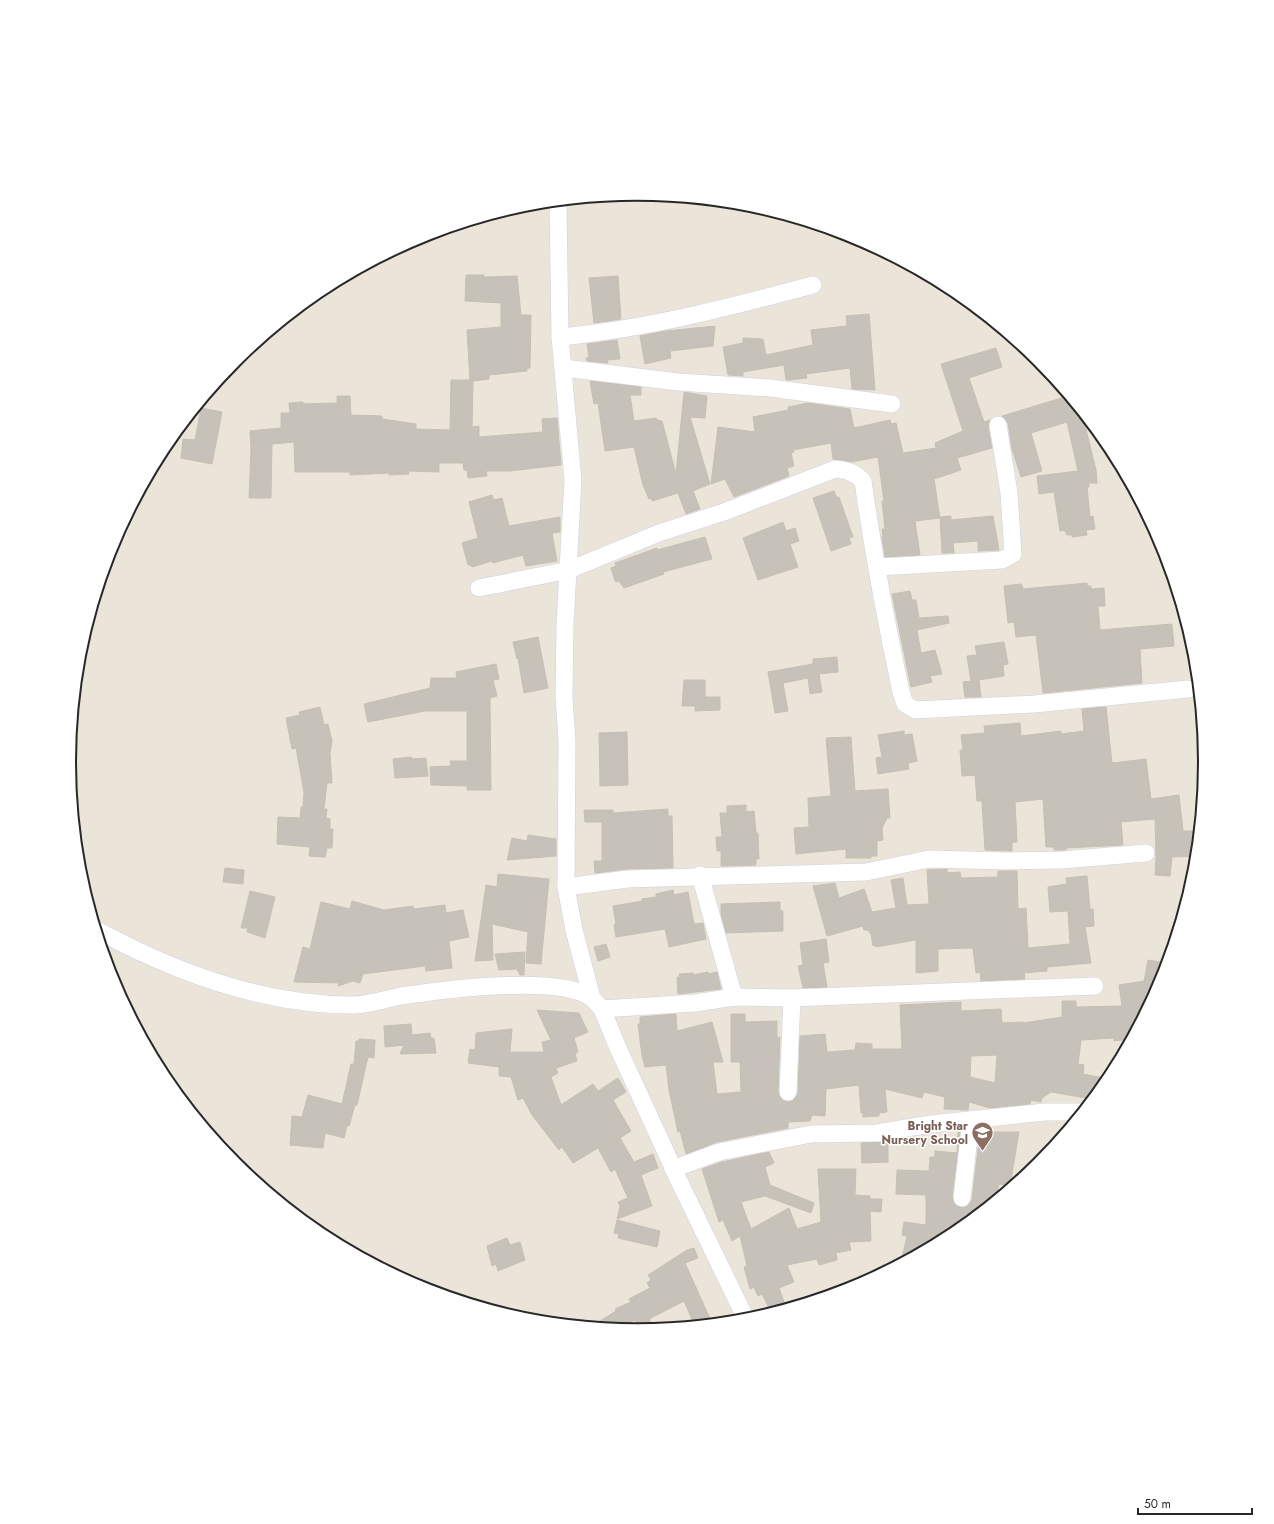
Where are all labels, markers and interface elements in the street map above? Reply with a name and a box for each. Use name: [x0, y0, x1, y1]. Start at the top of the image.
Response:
place label: Bright Star Nursery School: [881, 1117, 968, 1149]
school or university icon: Bright Star Nursery School: [970, 1120, 996, 1153]
scale bar: [1138, 1490, 1252, 1516]
text: 50 m: [1144, 1495, 1171, 1513]

